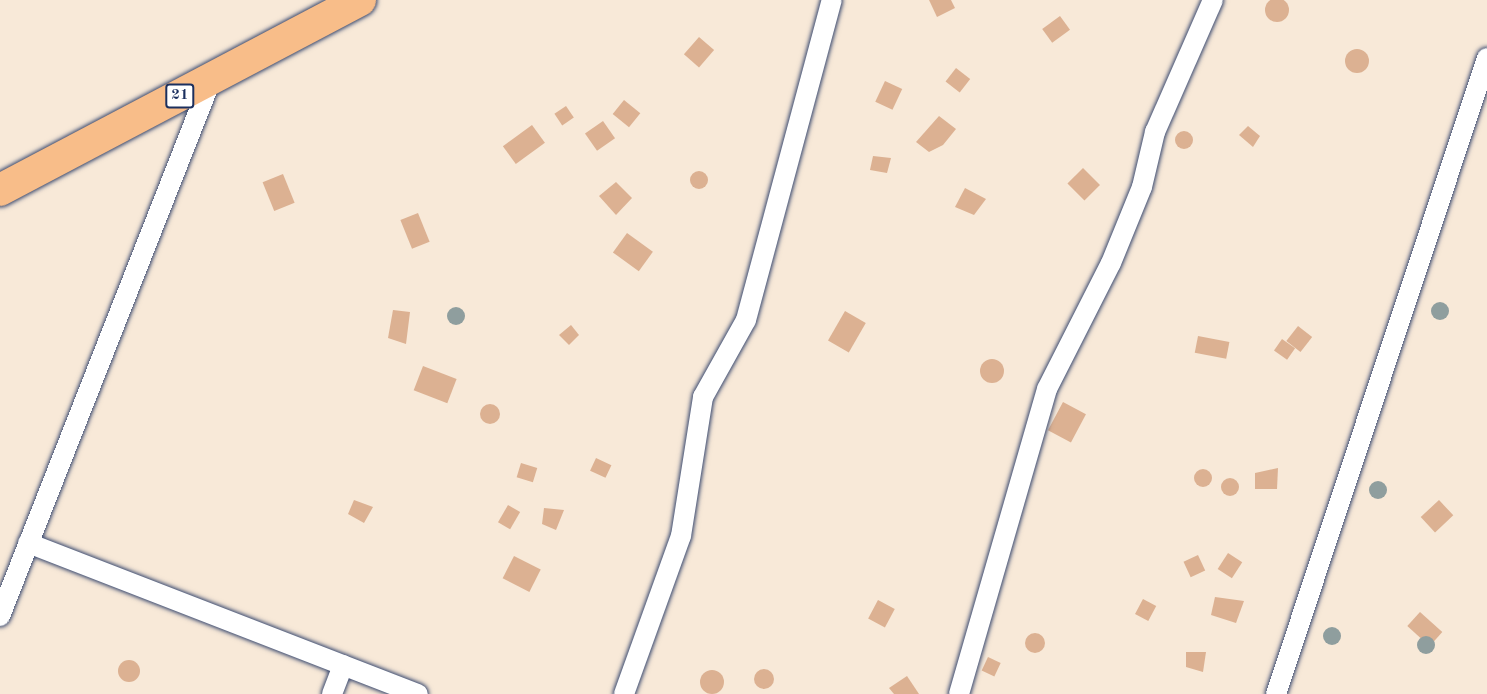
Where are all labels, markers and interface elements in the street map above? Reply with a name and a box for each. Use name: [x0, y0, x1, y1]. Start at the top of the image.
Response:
road number: 21: [165, 84, 195, 108]

